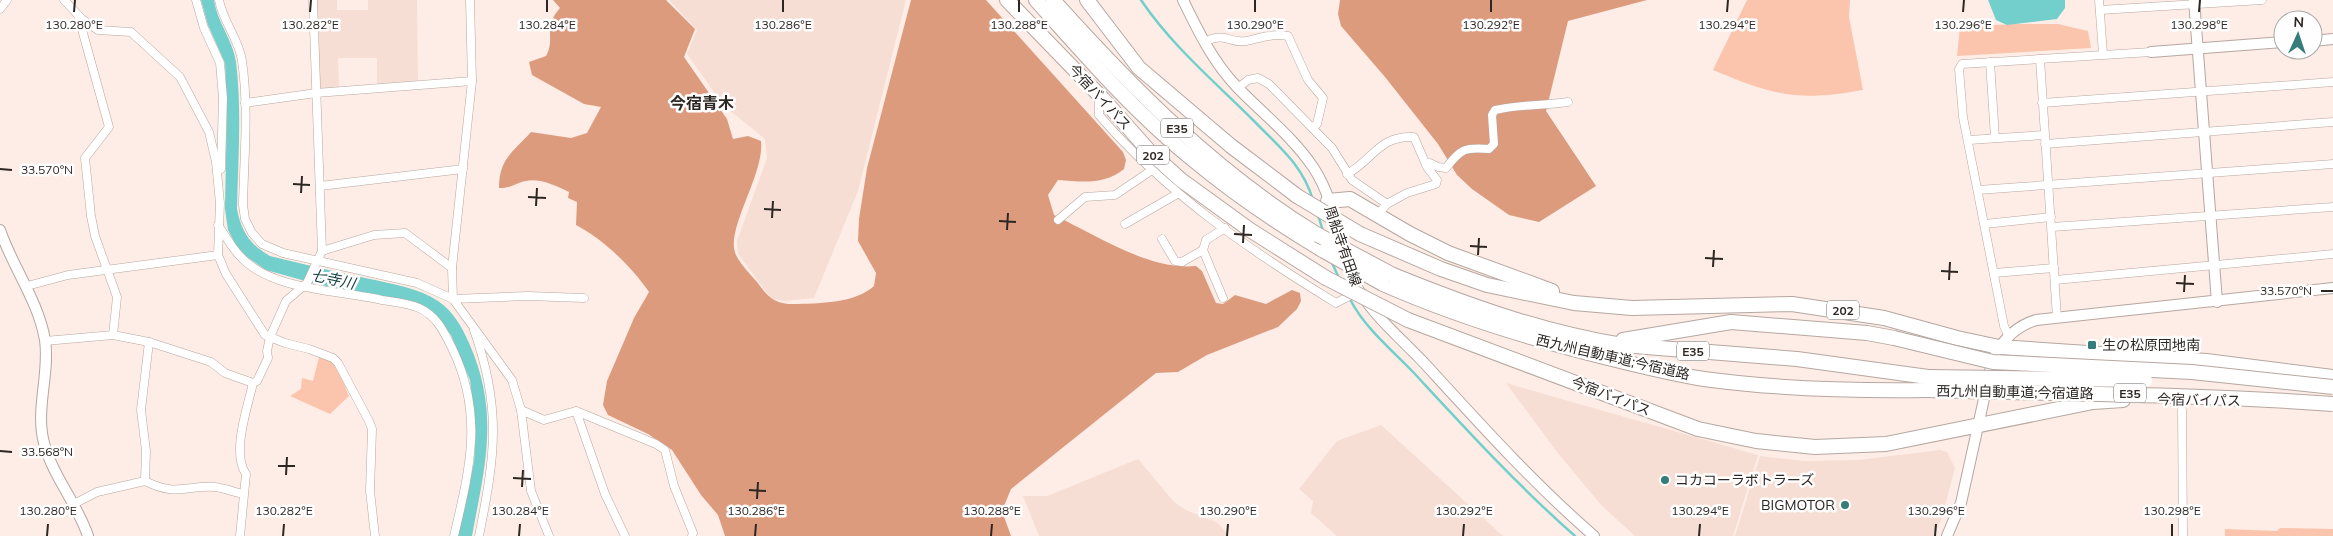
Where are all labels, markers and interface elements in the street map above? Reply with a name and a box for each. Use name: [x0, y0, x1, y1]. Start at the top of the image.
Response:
north arrow: [2273, 10, 2323, 60]
text: N: [2293, 13, 2304, 31]
text: 130.280°E: [45, 17, 103, 32]
text: 130.282°E: [281, 17, 339, 32]
text: 130.284°E: [518, 17, 576, 32]
text: 130.286°E: [754, 17, 812, 32]
text: 130.288°E: [990, 17, 1048, 32]
text: 130.290°E: [1226, 17, 1284, 32]
text: 130.292°E: [1462, 17, 1520, 32]
text: 130.294°E: [1698, 17, 1756, 32]
text: 130.296°E: [1934, 17, 1992, 32]
text: 130.298°E: [2170, 17, 2228, 32]
street label: 今宿バイパス: [1065, 60, 1135, 134]
district label: 今宿青木: [670, 93, 734, 113]
road number: E35: [1161, 119, 1193, 138]
road number: 202: [1137, 146, 1169, 164]
text: 33.570°N: [21, 162, 73, 177]
street label: 周船寺有田線: [1321, 203, 1365, 289]
water label: 七寺川: [309, 265, 359, 293]
text: 33.570°N: [2260, 283, 2312, 298]
road number: 202: [1827, 300, 1859, 320]
street label: 西九州自動車道;今宿道路: [1534, 331, 1692, 383]
place label: 生の松原団地南: [2102, 336, 2200, 354]
marker: 生の松原団地南: [2086, 339, 2098, 351]
road number: E35: [1677, 342, 1709, 361]
street label: 今宿バイパス: [1569, 373, 1653, 419]
street label: 西九州自動車道;今宿道路: [1936, 382, 2094, 402]
road number: E35: [2114, 383, 2146, 402]
street label: 今宿バイパス: [2157, 390, 2241, 410]
text: 33.568°N: [21, 444, 73, 459]
place label: コカコーラボトラーズ: [1675, 471, 1814, 489]
marker: コカコーラボトラーズ: [1659, 474, 1671, 486]
place label: BIGMOTOR: [1761, 496, 1835, 514]
marker: BIGMOTOR: [1839, 499, 1851, 511]
text: 130.280°E: [19, 503, 77, 518]
text: 130.282°E: [255, 503, 313, 518]
text: 130.284°E: [491, 503, 549, 518]
text: 130.286°E: [727, 503, 785, 518]
text: 130.288°E: [963, 503, 1021, 518]
text: 130.290°E: [1199, 503, 1257, 518]
text: 130.292°E: [1435, 503, 1493, 518]
text: 130.294°E: [1671, 503, 1729, 518]
text: 130.296°E: [1907, 503, 1965, 518]
text: 130.298°E: [2143, 503, 2201, 518]

